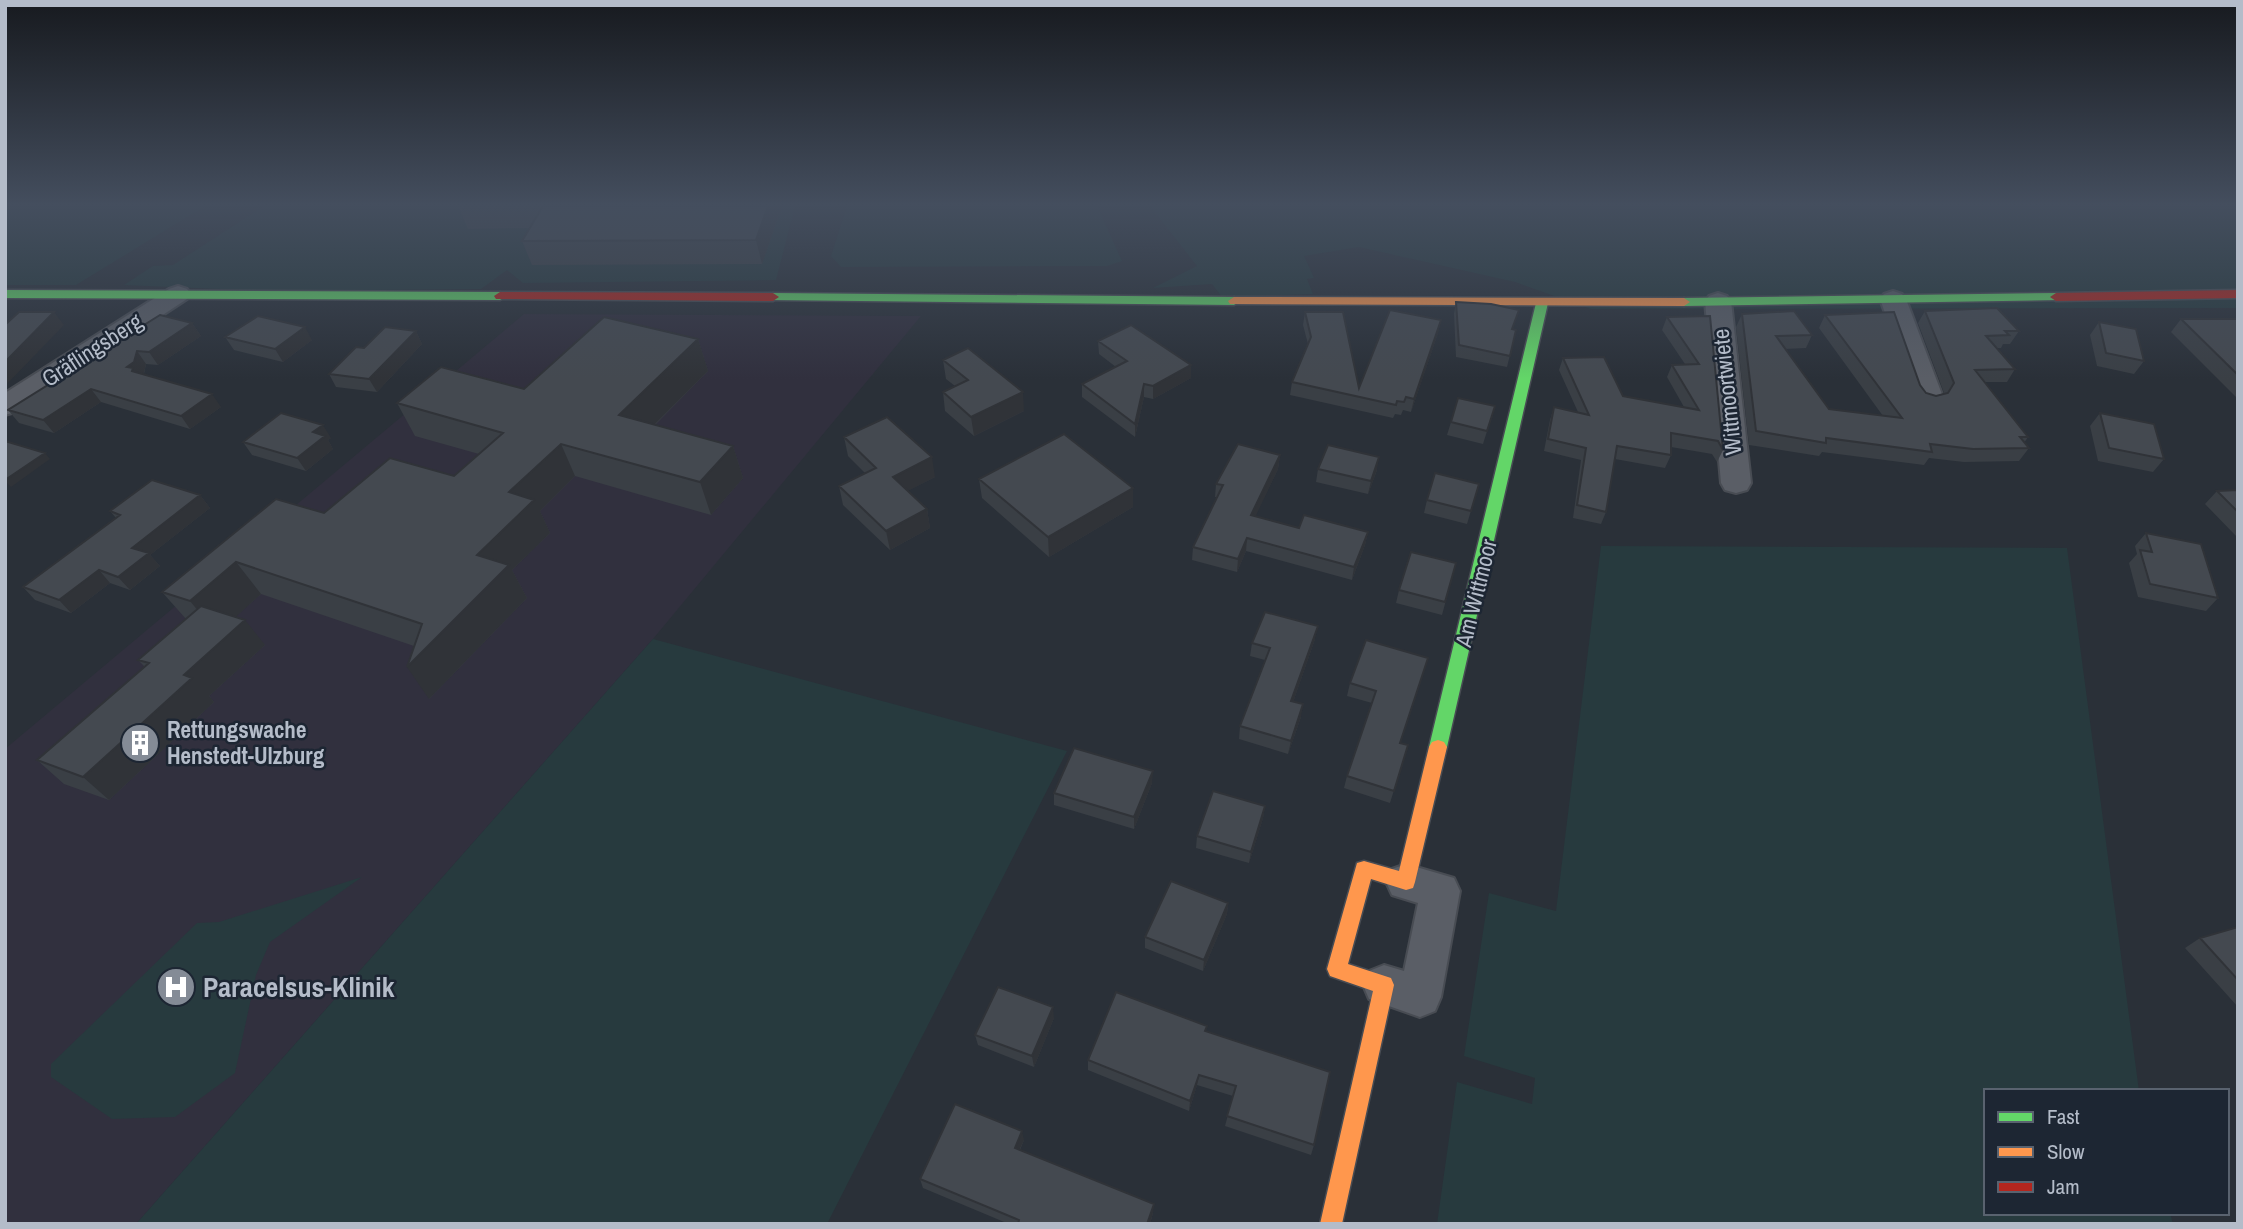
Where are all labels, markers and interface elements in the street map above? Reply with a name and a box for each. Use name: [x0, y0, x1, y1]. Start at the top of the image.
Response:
street label: Gräflingsberg: [35, 305, 149, 394]
street label: Wittmoortwiete: [1704, 327, 1749, 457]
street label: Am Wittmoor: [1447, 535, 1504, 651]
place label: Rettungswache Henstedt-Ulzburg: [167, 714, 325, 771]
building icon: Rettungswache Henstedt-Ulzburg: [119, 722, 161, 764]
hospital icon: Paracelsus-Klinik: [155, 966, 197, 1008]
place label: Paracelsus-Klinik: [203, 968, 395, 1006]
legend: [1984, 1089, 2229, 1215]
text: Fast: [2047, 1102, 2080, 1131]
text: Slow: [2047, 1137, 2085, 1166]
text: Jam: [2047, 1172, 2080, 1201]

